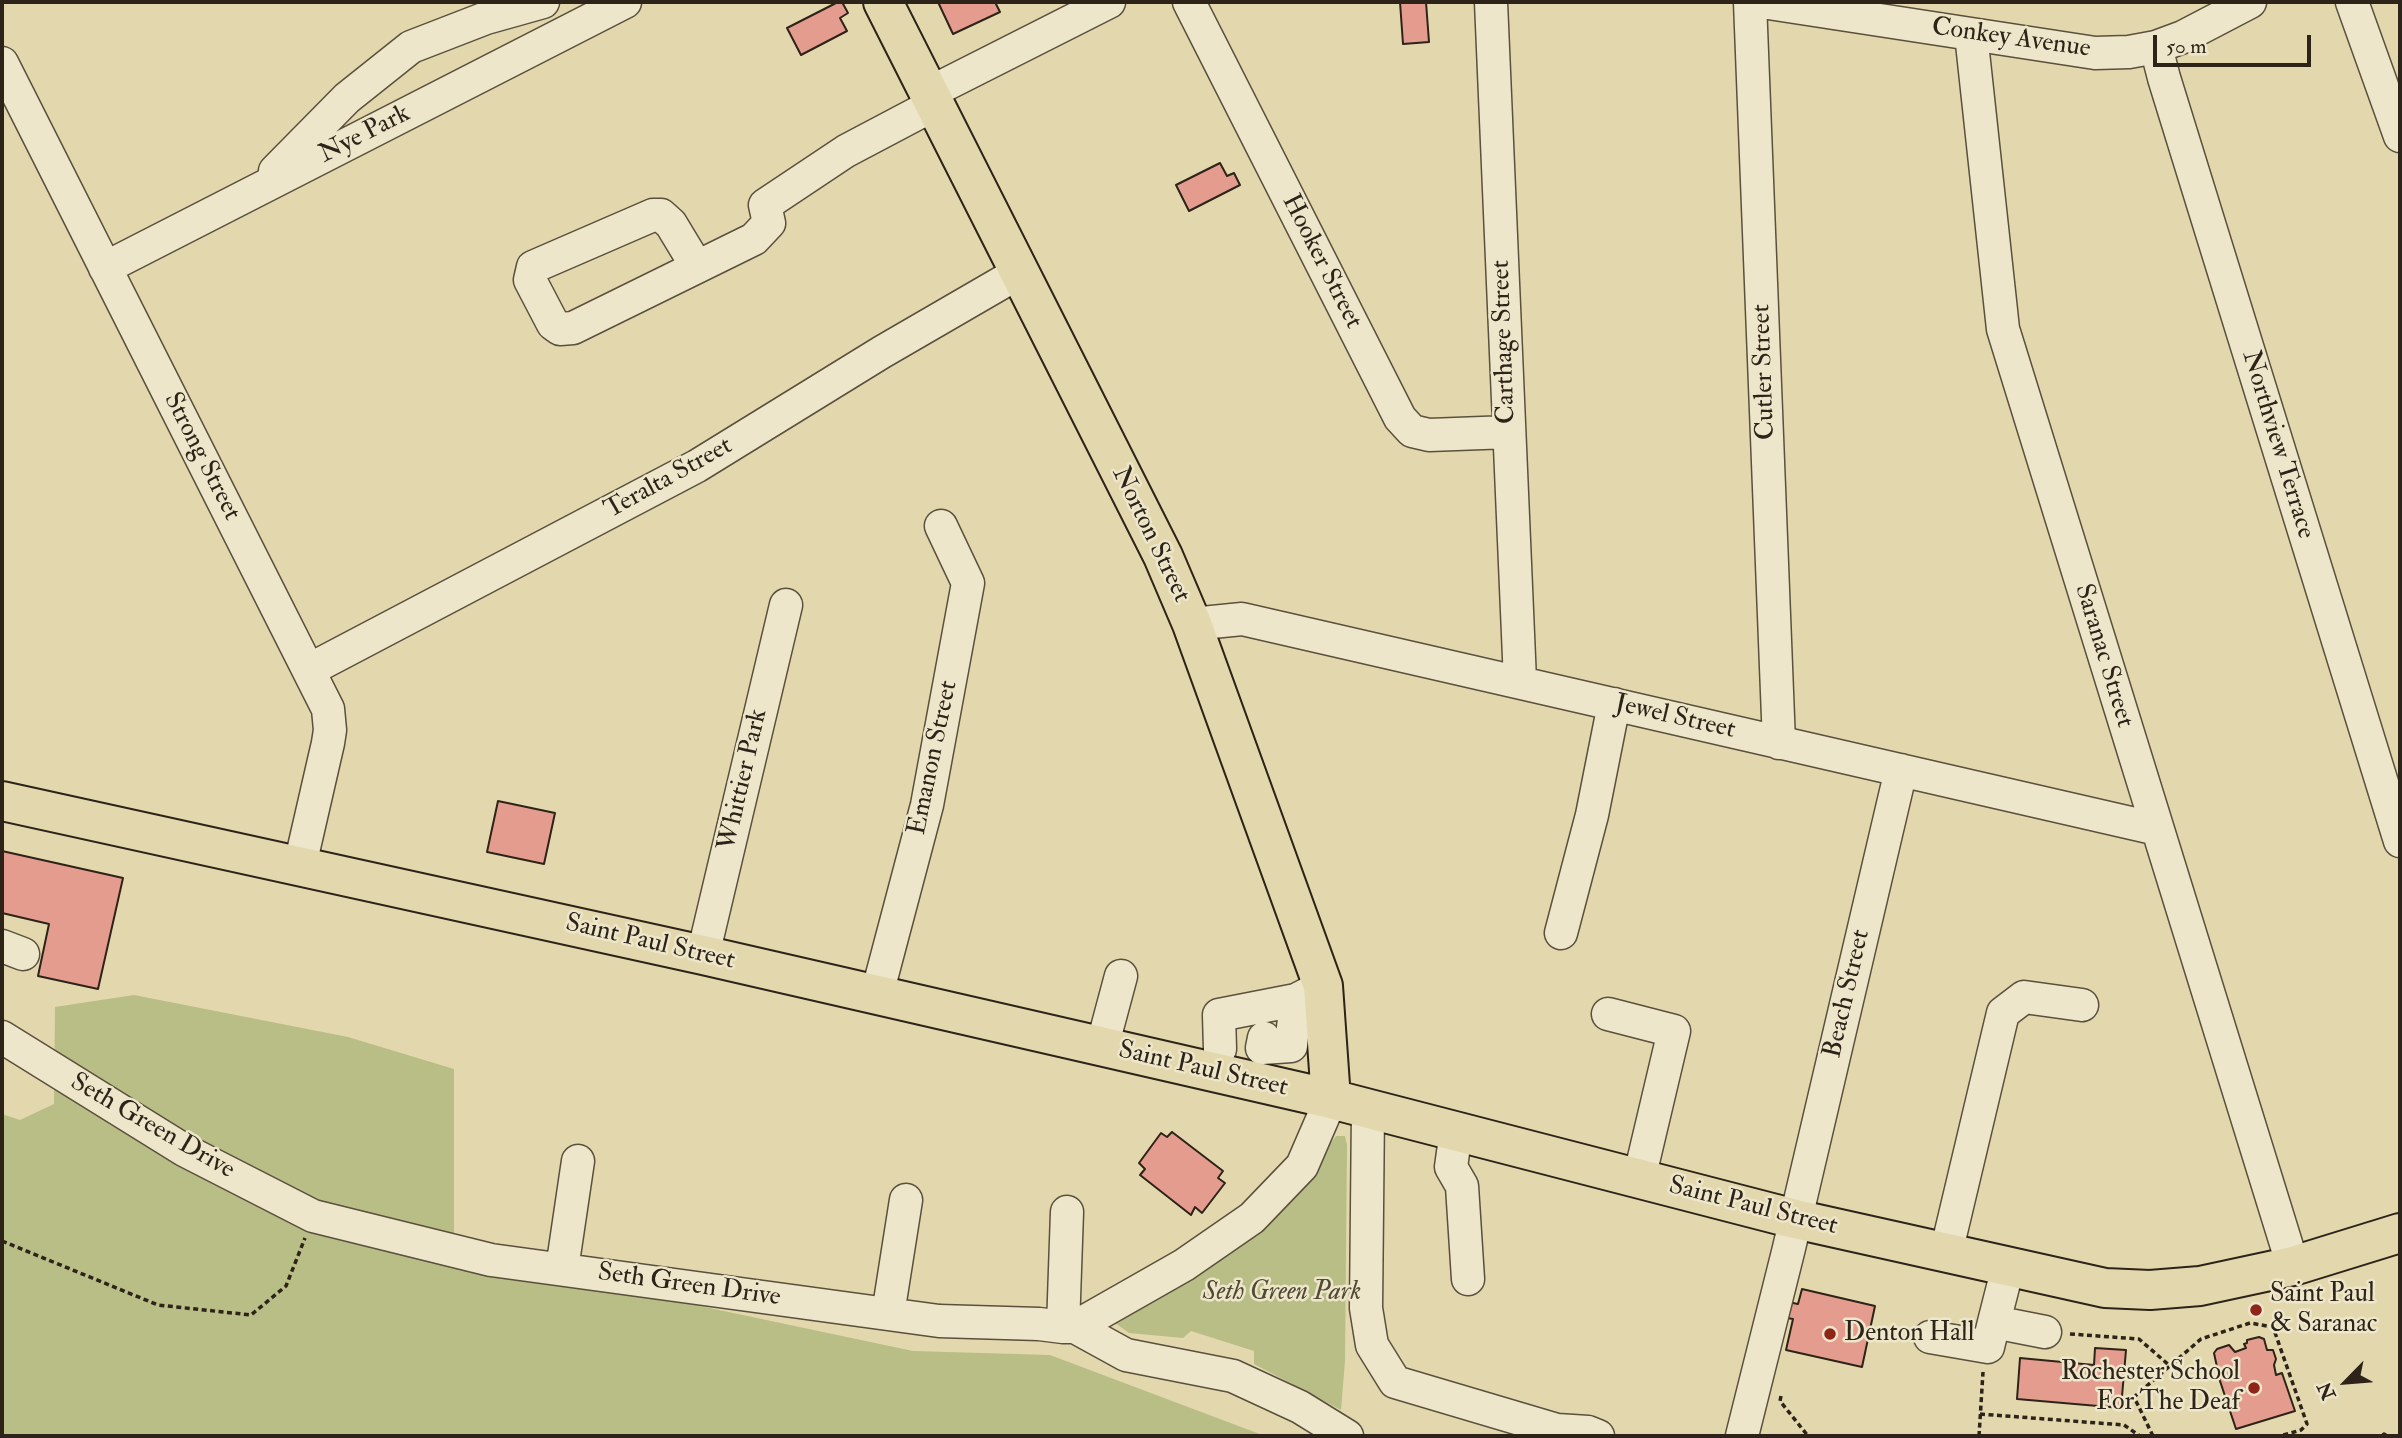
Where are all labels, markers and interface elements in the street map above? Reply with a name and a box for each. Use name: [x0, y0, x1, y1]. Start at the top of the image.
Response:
street label: Conkey Avenue: [1930, 12, 2092, 66]
scale bar: [2157, 21, 2314, 65]
text: 50 m: [2166, 33, 2207, 60]
street label: Nye Park: [314, 99, 416, 171]
street label: Hooker Street: [1274, 190, 1368, 334]
street label: Carthage Street: [1487, 260, 1523, 424]
street label: Cutler Street: [1747, 304, 1783, 440]
street label: Northview Terrace: [2234, 347, 2320, 543]
street label: Strong Street: [155, 388, 247, 526]
street label: Teralta Street: [600, 431, 738, 527]
street label: Norton Street: [1104, 462, 1196, 608]
street label: Saranac Street: [2066, 581, 2140, 731]
street label: Emanon Street: [902, 678, 966, 838]
street label: Jewel Street: [1612, 689, 1738, 747]
street label: Whittier Park: [713, 706, 775, 854]
street label: Saint Paul Street: [562, 908, 738, 978]
street label: Beach Street: [1818, 927, 1878, 1061]
street label: Saint Paul Street: [1115, 1035, 1291, 1105]
street label: Seth Green Drive: [64, 1067, 240, 1187]
street label: Saint Paul Street: [1665, 1171, 1841, 1243]
street label: Seth Green Drive: [595, 1258, 783, 1314]
park label: Seth Green Park: [1203, 1277, 1361, 1309]
place label: Saint Paul & Saranac: [2270, 1279, 2377, 1340]
marker: Saint Paul & Saranac: [2248, 1302, 2264, 1318]
place label: Denton Hall: [1844, 1318, 1974, 1350]
marker: Denton Hall: [1822, 1326, 1838, 1342]
north arrow: [2311, 1347, 2381, 1417]
place label: Rochester School For The Deaf: [2061, 1357, 2240, 1418]
text: N: [2312, 1378, 2341, 1404]
marker: Rochester School For The Deaf: [2246, 1380, 2262, 1396]

